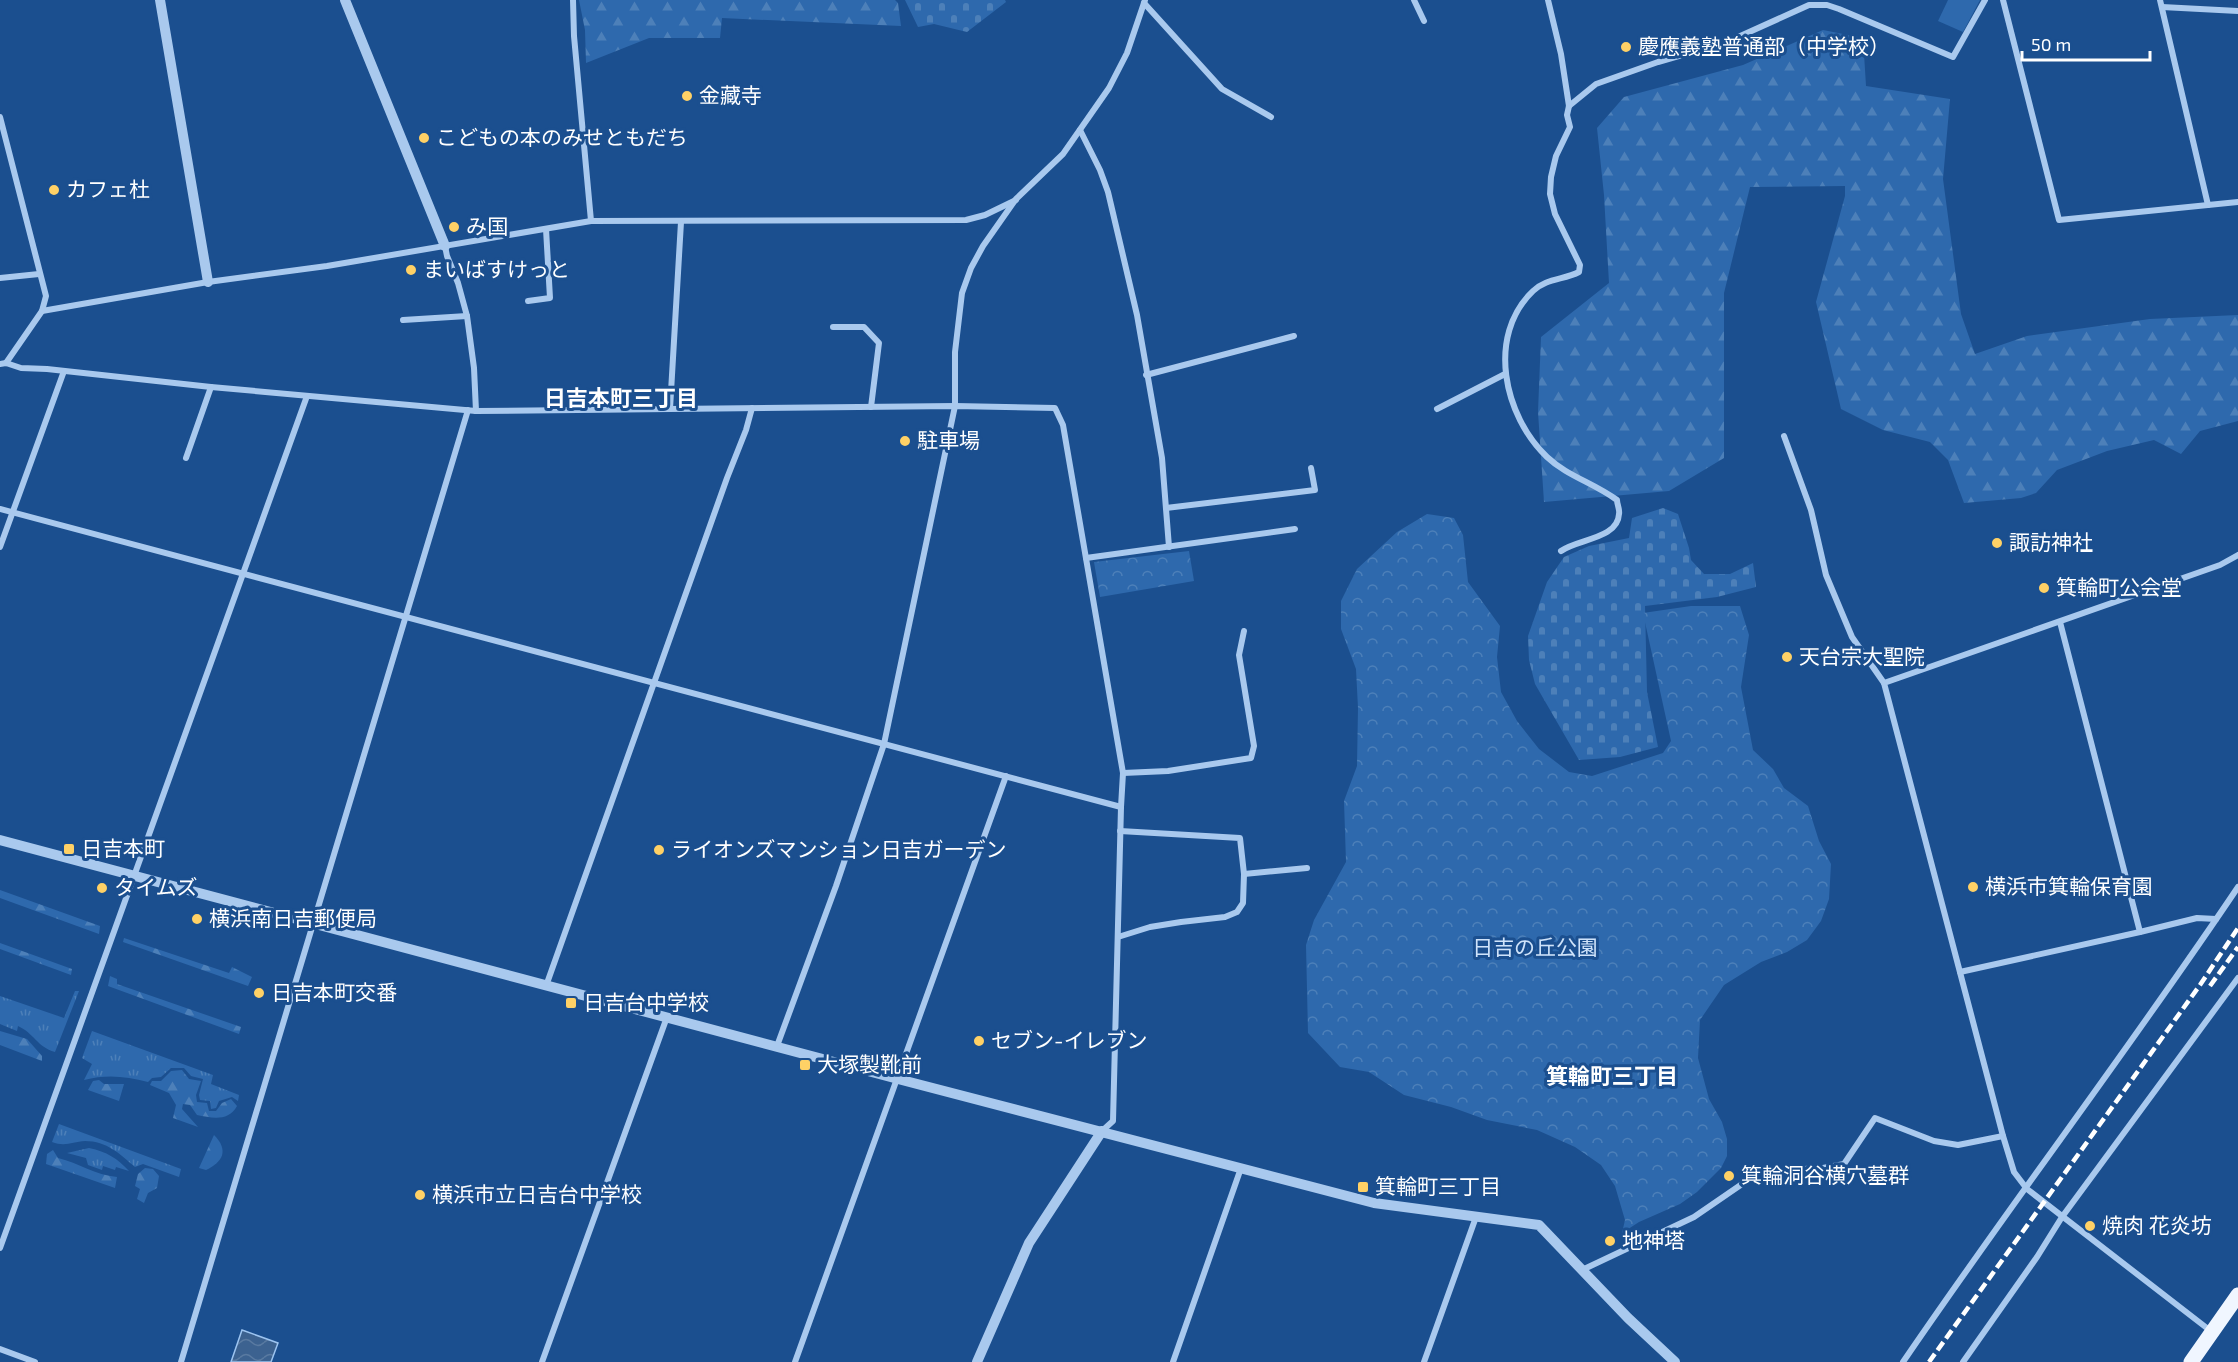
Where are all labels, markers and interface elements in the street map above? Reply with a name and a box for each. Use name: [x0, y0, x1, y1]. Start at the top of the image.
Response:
scale bar: [2022, 24, 2150, 62]
place label: 慶應義塾普通部（中学校）: [1638, 33, 1890, 58]
text: 50 m: [2031, 33, 2071, 55]
marker: 慶應義塾普通部（中学校）: [1619, 40, 1633, 54]
place label: 金藏寺: [699, 82, 762, 107]
marker: 金藏寺: [680, 89, 694, 103]
place label: こどもの本のみせともだち: [436, 124, 688, 149]
marker: こどもの本のみせともだち: [417, 131, 431, 145]
place label: カフェ杜: [66, 176, 150, 201]
marker: カフェ杜: [47, 183, 61, 197]
place label: み国: [466, 213, 508, 238]
marker: み国: [447, 220, 461, 234]
place label: まいばすけっと: [423, 256, 570, 281]
marker: まいばすけっと: [404, 263, 418, 277]
district label: 日吉本町三丁目: [544, 384, 698, 410]
place label: 駐車場: [917, 427, 980, 452]
marker: 駐車場: [898, 434, 912, 448]
place label: 諏訪神社: [2009, 529, 2093, 554]
marker: 諏訪神社: [1990, 536, 2004, 550]
place label: 箕輪町公会堂: [2056, 574, 2182, 599]
marker: 箕輪町公会堂: [2037, 581, 2051, 595]
place label: 天台宗大聖院: [1799, 643, 1925, 668]
marker: 天台宗大聖院: [1780, 650, 1794, 664]
place label: 日吉本町: [81, 835, 165, 860]
place label: ライオンズマンション日吉ガーデン: [671, 836, 1007, 861]
marker: 日吉本町: [62, 842, 76, 856]
marker: ライオンズマンション日吉ガーデン: [652, 843, 666, 857]
place label: 横浜市箕輪保育園: [1985, 873, 2153, 898]
place label: タイムズ: [114, 874, 198, 899]
marker: 横浜市箕輪保育園: [1966, 880, 1980, 894]
marker: タイムズ: [95, 881, 109, 895]
place label: 横浜南日吉郵便局: [209, 905, 377, 930]
marker: 横浜南日吉郵便局: [190, 912, 204, 926]
park label: 日吉の丘公園: [1472, 934, 1598, 959]
place label: 日吉本町交番: [271, 979, 397, 1004]
marker: 日吉本町交番: [252, 986, 266, 1000]
place label: 日吉台中学校: [583, 989, 709, 1014]
marker: 日吉台中学校: [564, 996, 578, 1010]
place label: セブン-イレブン: [991, 1027, 1147, 1052]
marker: セブン-イレブン: [972, 1034, 986, 1048]
place label: 大塚製靴前: [817, 1051, 922, 1076]
marker: 大塚製靴前: [798, 1058, 812, 1072]
district label: 箕輪町三丁目: [1546, 1062, 1678, 1088]
place label: 箕輪洞谷横穴墓群: [1741, 1162, 1909, 1187]
marker: 箕輪洞谷横穴墓群: [1722, 1169, 1736, 1183]
place label: 箕輪町三丁目: [1375, 1173, 1501, 1198]
marker: 箕輪町三丁目: [1356, 1180, 1370, 1194]
place label: 横浜市立日吉台中学校: [432, 1181, 642, 1206]
marker: 横浜市立日吉台中学校: [413, 1188, 427, 1202]
place label: 焼肉 花炎坊: [2102, 1212, 2212, 1237]
marker: 焼肉 花炎坊: [2083, 1219, 2097, 1233]
place label: 地神塔: [1622, 1227, 1685, 1252]
marker: 地神塔: [1603, 1234, 1617, 1248]

